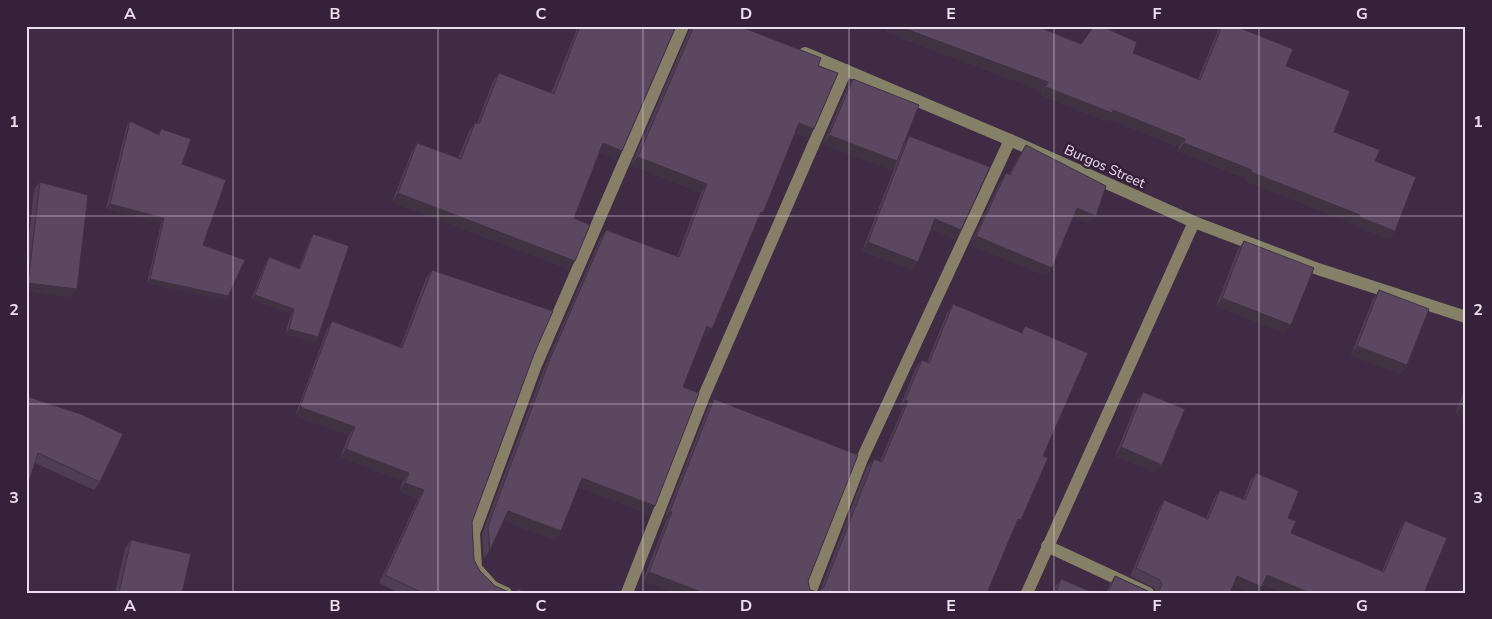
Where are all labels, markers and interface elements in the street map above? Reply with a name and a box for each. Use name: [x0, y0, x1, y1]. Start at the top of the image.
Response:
text: A: [124, 3, 136, 25]
text: B: [329, 3, 341, 25]
text: C: [536, 3, 547, 25]
text: D: [740, 3, 752, 25]
text: E: [946, 3, 956, 25]
text: F: [1153, 3, 1162, 25]
text: G: [1356, 3, 1368, 25]
text: 1: [9, 111, 19, 133]
text: 1: [1473, 111, 1483, 133]
street label: Burgos Street: [1061, 140, 1148, 193]
text: 2: [9, 299, 19, 321]
text: 2: [1473, 299, 1483, 321]
text: 3: [9, 487, 19, 509]
text: 3: [1473, 487, 1483, 509]
text: A: [124, 595, 136, 617]
text: B: [329, 595, 341, 617]
text: C: [536, 595, 547, 617]
text: D: [740, 595, 752, 617]
text: E: [946, 595, 956, 617]
text: F: [1153, 595, 1162, 617]
text: G: [1356, 595, 1368, 617]

